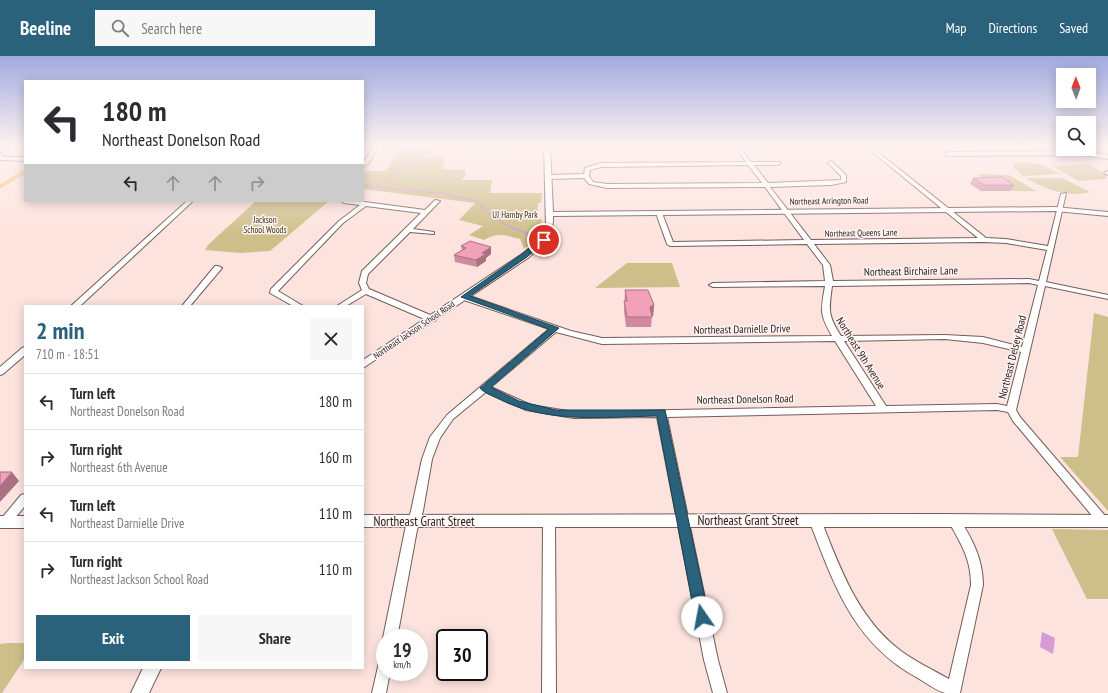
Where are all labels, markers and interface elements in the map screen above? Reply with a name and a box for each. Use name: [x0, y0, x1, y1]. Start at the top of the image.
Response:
search box: [95, 10, 375, 46]
text: Beeline: [20, 16, 71, 40]
icon: search: [109, 17, 131, 39]
text: Search here: [141, 19, 202, 38]
text: Map: [946, 19, 966, 37]
text: Directions: [988, 19, 1037, 37]
text: Saved: [1059, 19, 1088, 37]
north arrow: [1056, 68, 1096, 108]
map controls: [1056, 68, 1096, 156]
text: 180 m: [102, 92, 166, 129]
icon: left: [36, 96, 88, 148]
button: search: [1056, 116, 1096, 156]
text: Northeast Donelson Road: [102, 128, 260, 151]
icon: left: [120, 172, 142, 194]
icon: ahead: [162, 172, 184, 194]
icon: ahead: [204, 172, 226, 194]
icon: right: [246, 172, 268, 194]
street label: Northeast Arrington Road: [789, 194, 869, 207]
park label: UJ Hamby Park: [492, 209, 538, 220]
park label: Jackson School Woods: [243, 214, 287, 235]
pin: [527, 223, 561, 257]
street label: Northeast Queens Lane: [825, 226, 898, 239]
icon: arrive: [533, 229, 555, 251]
street label: Northeast Birchaire Lane: [864, 263, 959, 279]
street label: Northeast Jackson School Road: [371, 298, 457, 361]
street label: Northeast 9th Avenue: [833, 314, 889, 392]
street label: Northeast Delsey Road: [995, 314, 1029, 400]
text: 2 min: [36, 315, 84, 346]
button: close: [310, 318, 352, 360]
street label: Northeast Darnielle Drive: [693, 321, 791, 337]
text: 710 m · 18:51: [36, 346, 99, 363]
text: Turn left: [70, 384, 115, 403]
icon: left: [36, 391, 58, 413]
street label: Northeast Donelson Road: [697, 391, 794, 407]
text: 180 m: [319, 392, 352, 411]
text: Northeast Donelson Road: [70, 403, 184, 420]
text: Turn right: [70, 440, 122, 459]
icon: right: [36, 447, 58, 469]
text: 160 m: [319, 448, 352, 467]
text: Northeast 6th Avenue: [70, 459, 168, 476]
text: Turn left: [70, 496, 115, 515]
icon: left: [36, 503, 58, 525]
text: 110 m: [319, 504, 352, 523]
street label: Northeast Grant Street: [697, 512, 799, 529]
street label: Northeast Grant Street: [373, 513, 475, 530]
text: Northeast Darnielle Drive: [70, 515, 184, 532]
text: Turn right: [70, 552, 122, 571]
icon: right: [36, 559, 58, 581]
text: 110 m: [319, 560, 352, 579]
text: Northeast Jackson School Road: [70, 571, 209, 588]
position arrow: [681, 596, 723, 638]
button: Exit: [36, 615, 190, 661]
button: Share: [198, 615, 352, 661]
speed limit sign: 30: [436, 629, 488, 681]
text: 19: [392, 637, 412, 663]
text: km/h: [393, 658, 411, 671]

